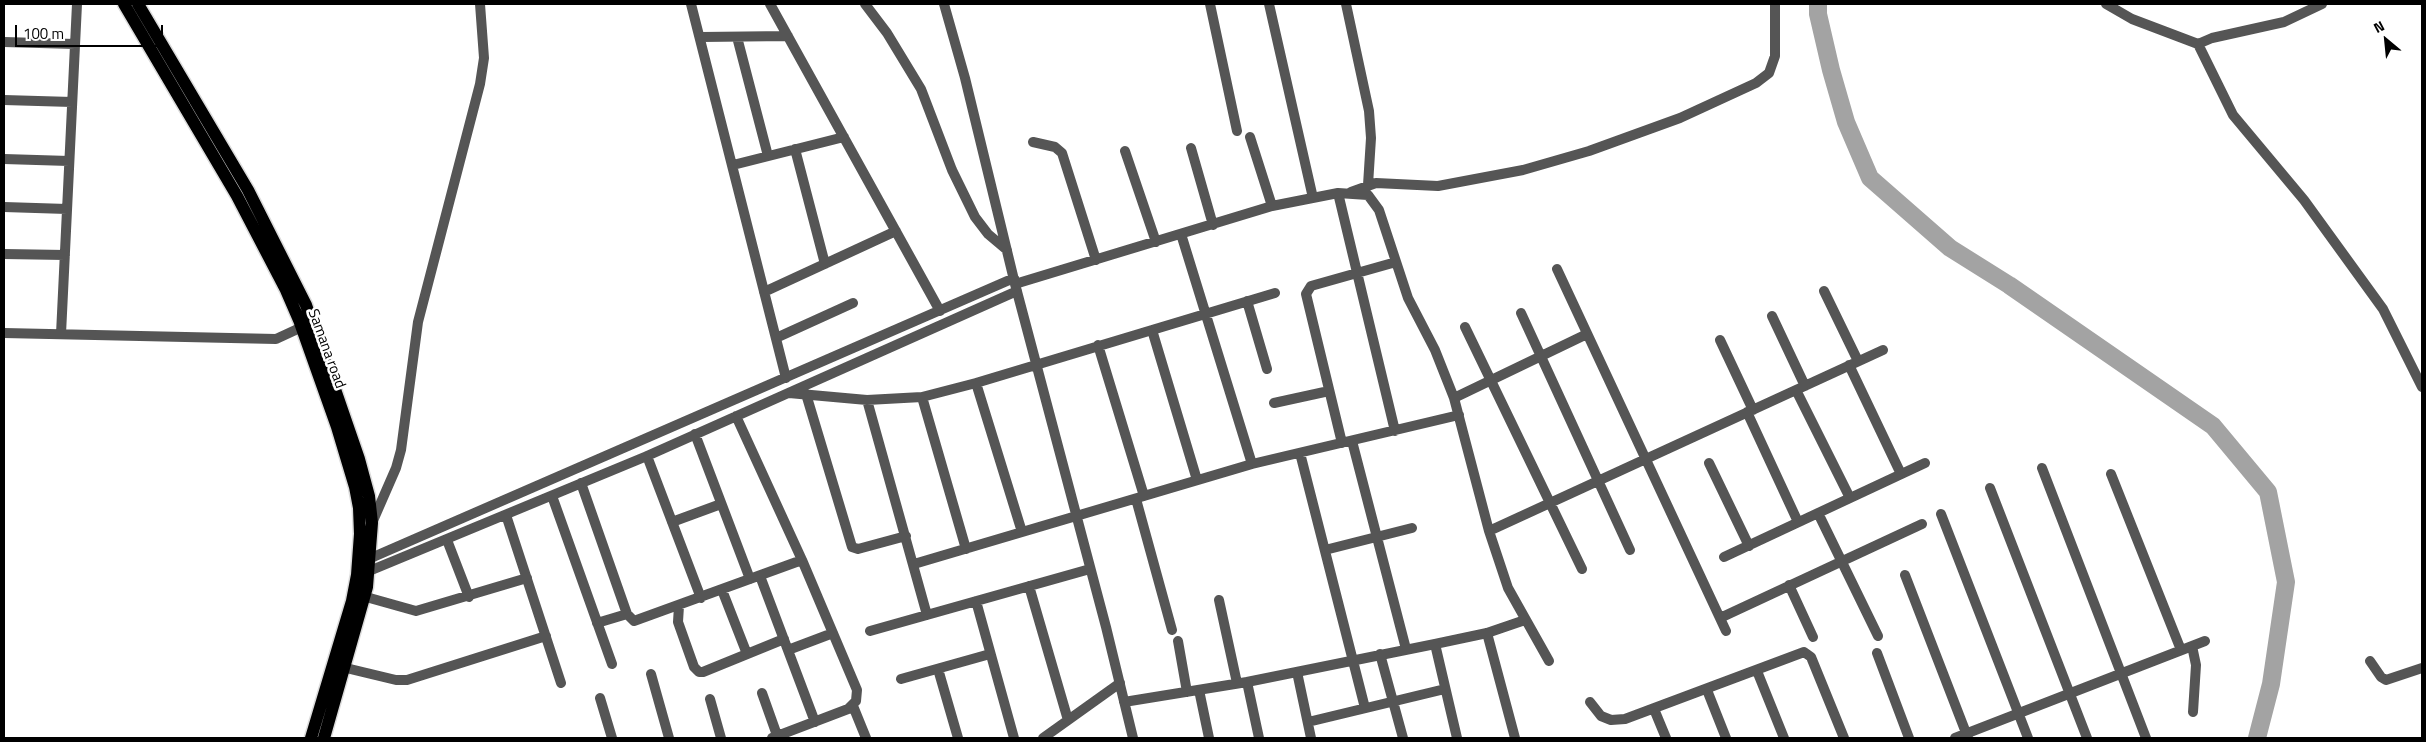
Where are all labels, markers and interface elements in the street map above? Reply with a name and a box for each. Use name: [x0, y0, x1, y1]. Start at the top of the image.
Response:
scale bar: [18, 15, 165, 47]
north arrow: [2361, 15, 2411, 65]
text: N: [2370, 15, 2388, 38]
text: 100 m: [23, 22, 64, 45]
street label: Samana road: [303, 307, 349, 391]

